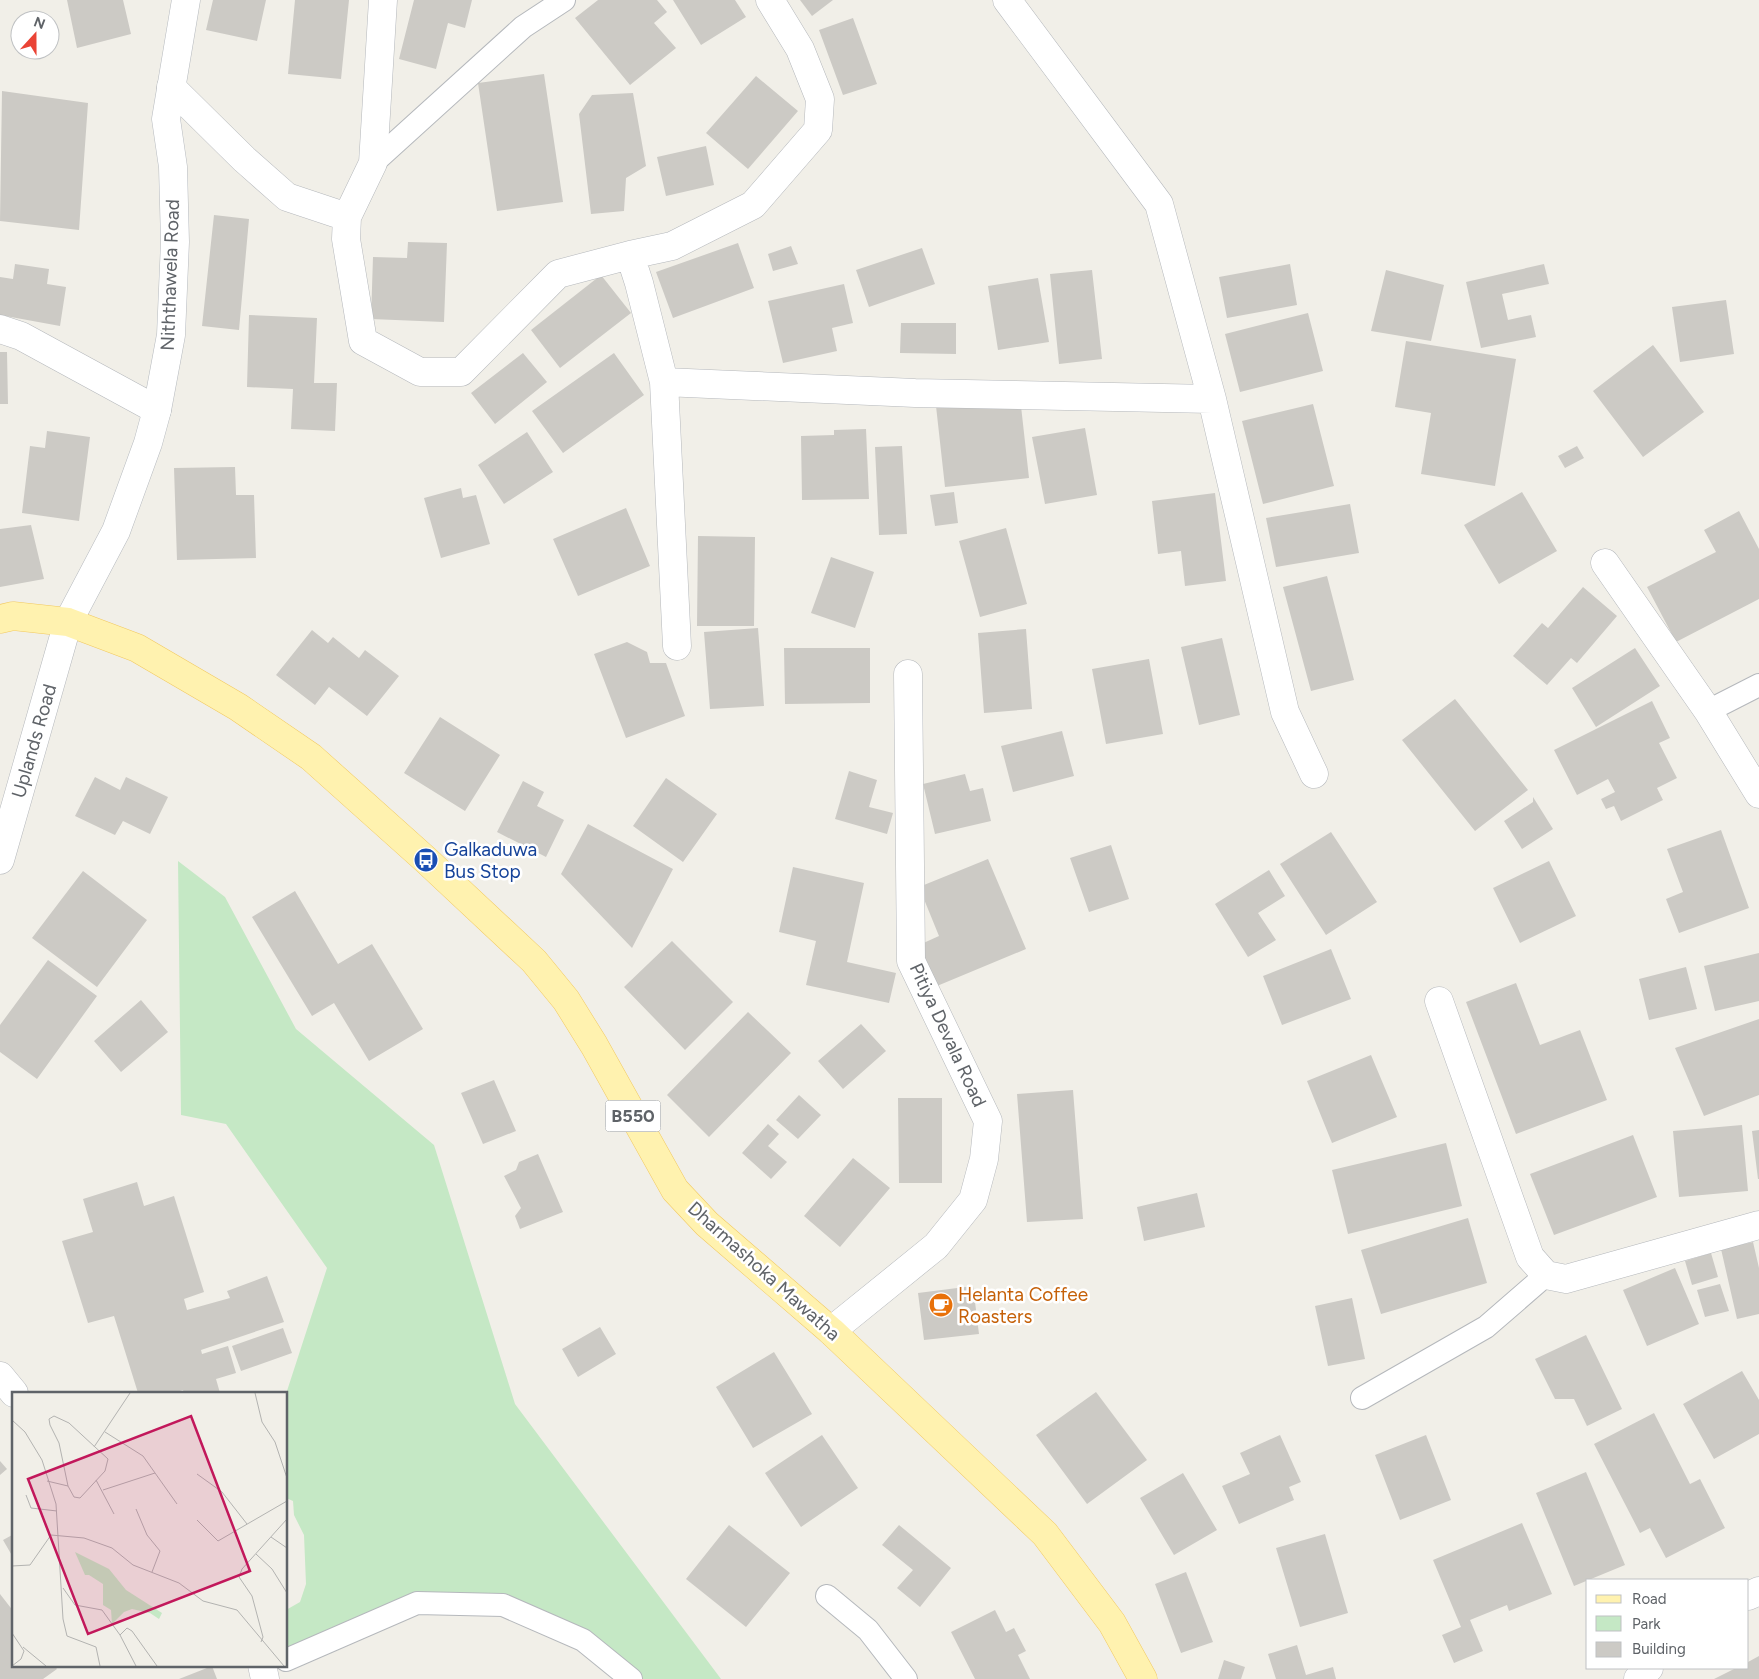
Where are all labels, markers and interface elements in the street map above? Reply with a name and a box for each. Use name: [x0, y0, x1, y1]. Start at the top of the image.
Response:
north arrow: [10, 10, 60, 60]
text: N: [31, 13, 48, 33]
street label: Niththawela Road: [156, 199, 184, 351]
street label: Uplands Road: [7, 681, 61, 801]
place label: Galkaduwa Bus Stop: [444, 838, 537, 883]
bus stop icon: Galkaduwa Bus Stop: [413, 847, 439, 873]
street label: Pitiya Devala Road: [905, 959, 991, 1111]
road number: B550: [606, 1100, 660, 1132]
street label: Dharmashoka Mawatha: [683, 1197, 845, 1345]
place label: Helanta Coffee Roasters: [958, 1283, 1088, 1328]
cafe icon: Helanta Coffee Roasters: [928, 1292, 954, 1318]
inset map: [12, 1392, 288, 1666]
legend: [1586, 1579, 1749, 1669]
text: Road: [1632, 1590, 1667, 1608]
text: Park: [1632, 1615, 1661, 1633]
text: Building: [1632, 1640, 1686, 1658]

